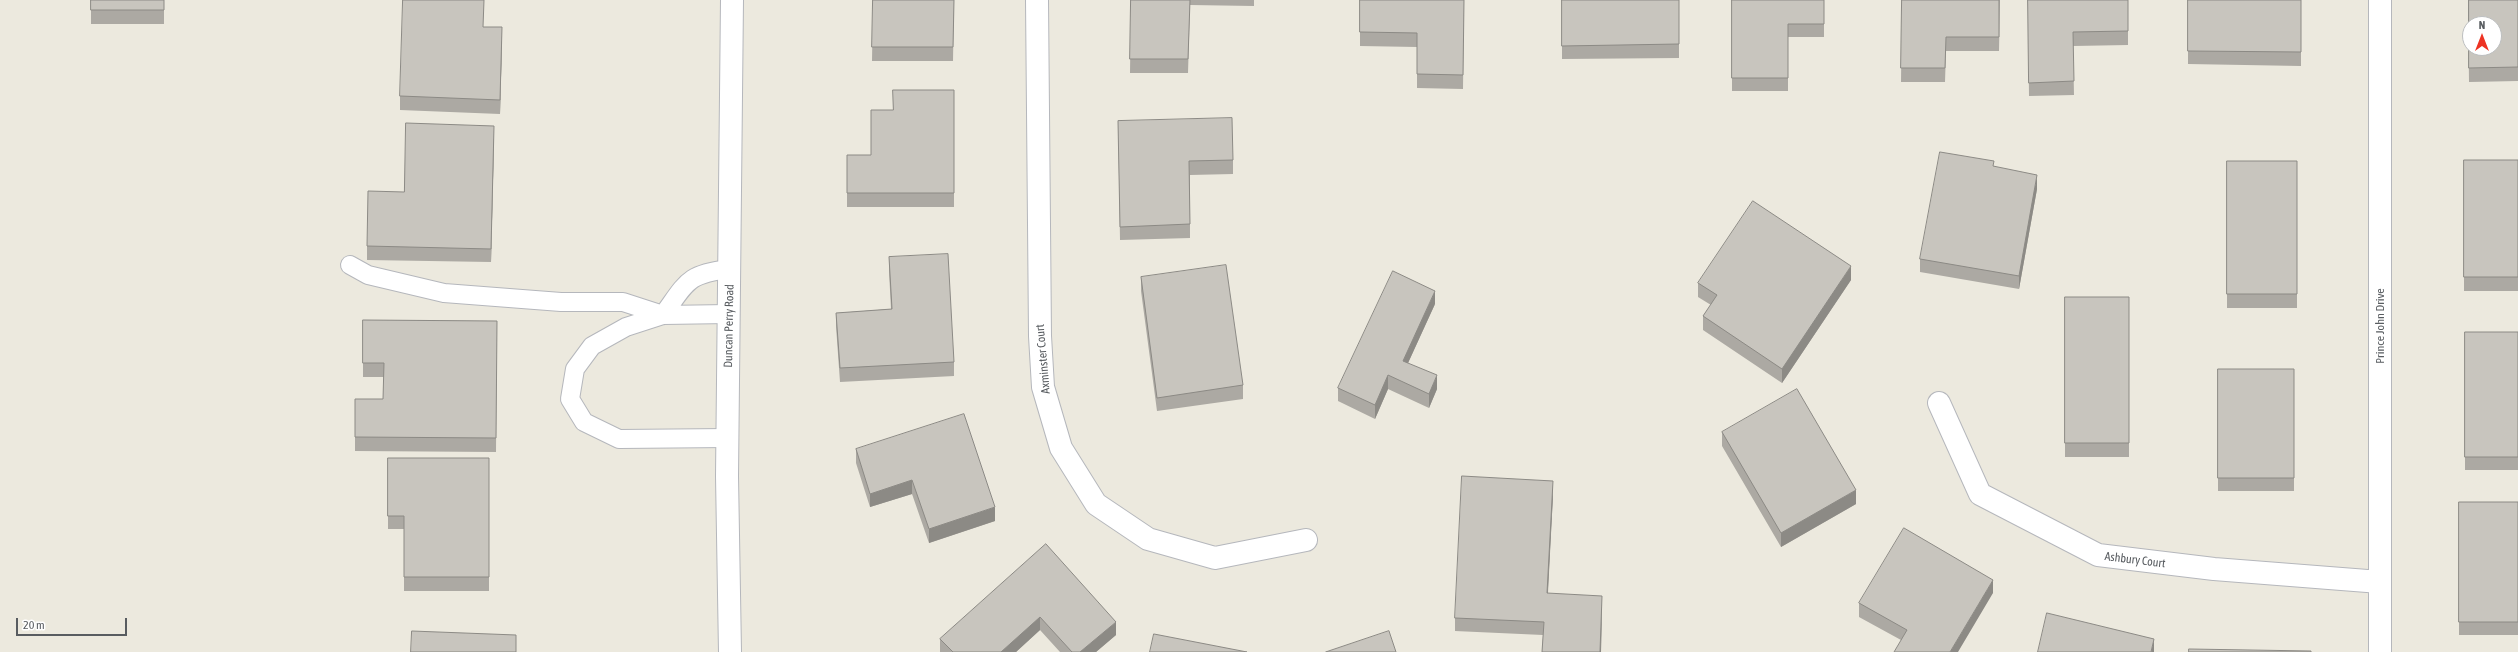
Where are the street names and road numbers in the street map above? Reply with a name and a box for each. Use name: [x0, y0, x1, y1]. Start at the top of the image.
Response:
street label: Duncan Perry Road: [721, 284, 737, 368]
street label: Prince John Drive: [2373, 288, 2387, 364]
street label: Axminster Court: [1033, 324, 1053, 394]
street label: Ashbury Court: [2104, 549, 2166, 571]

